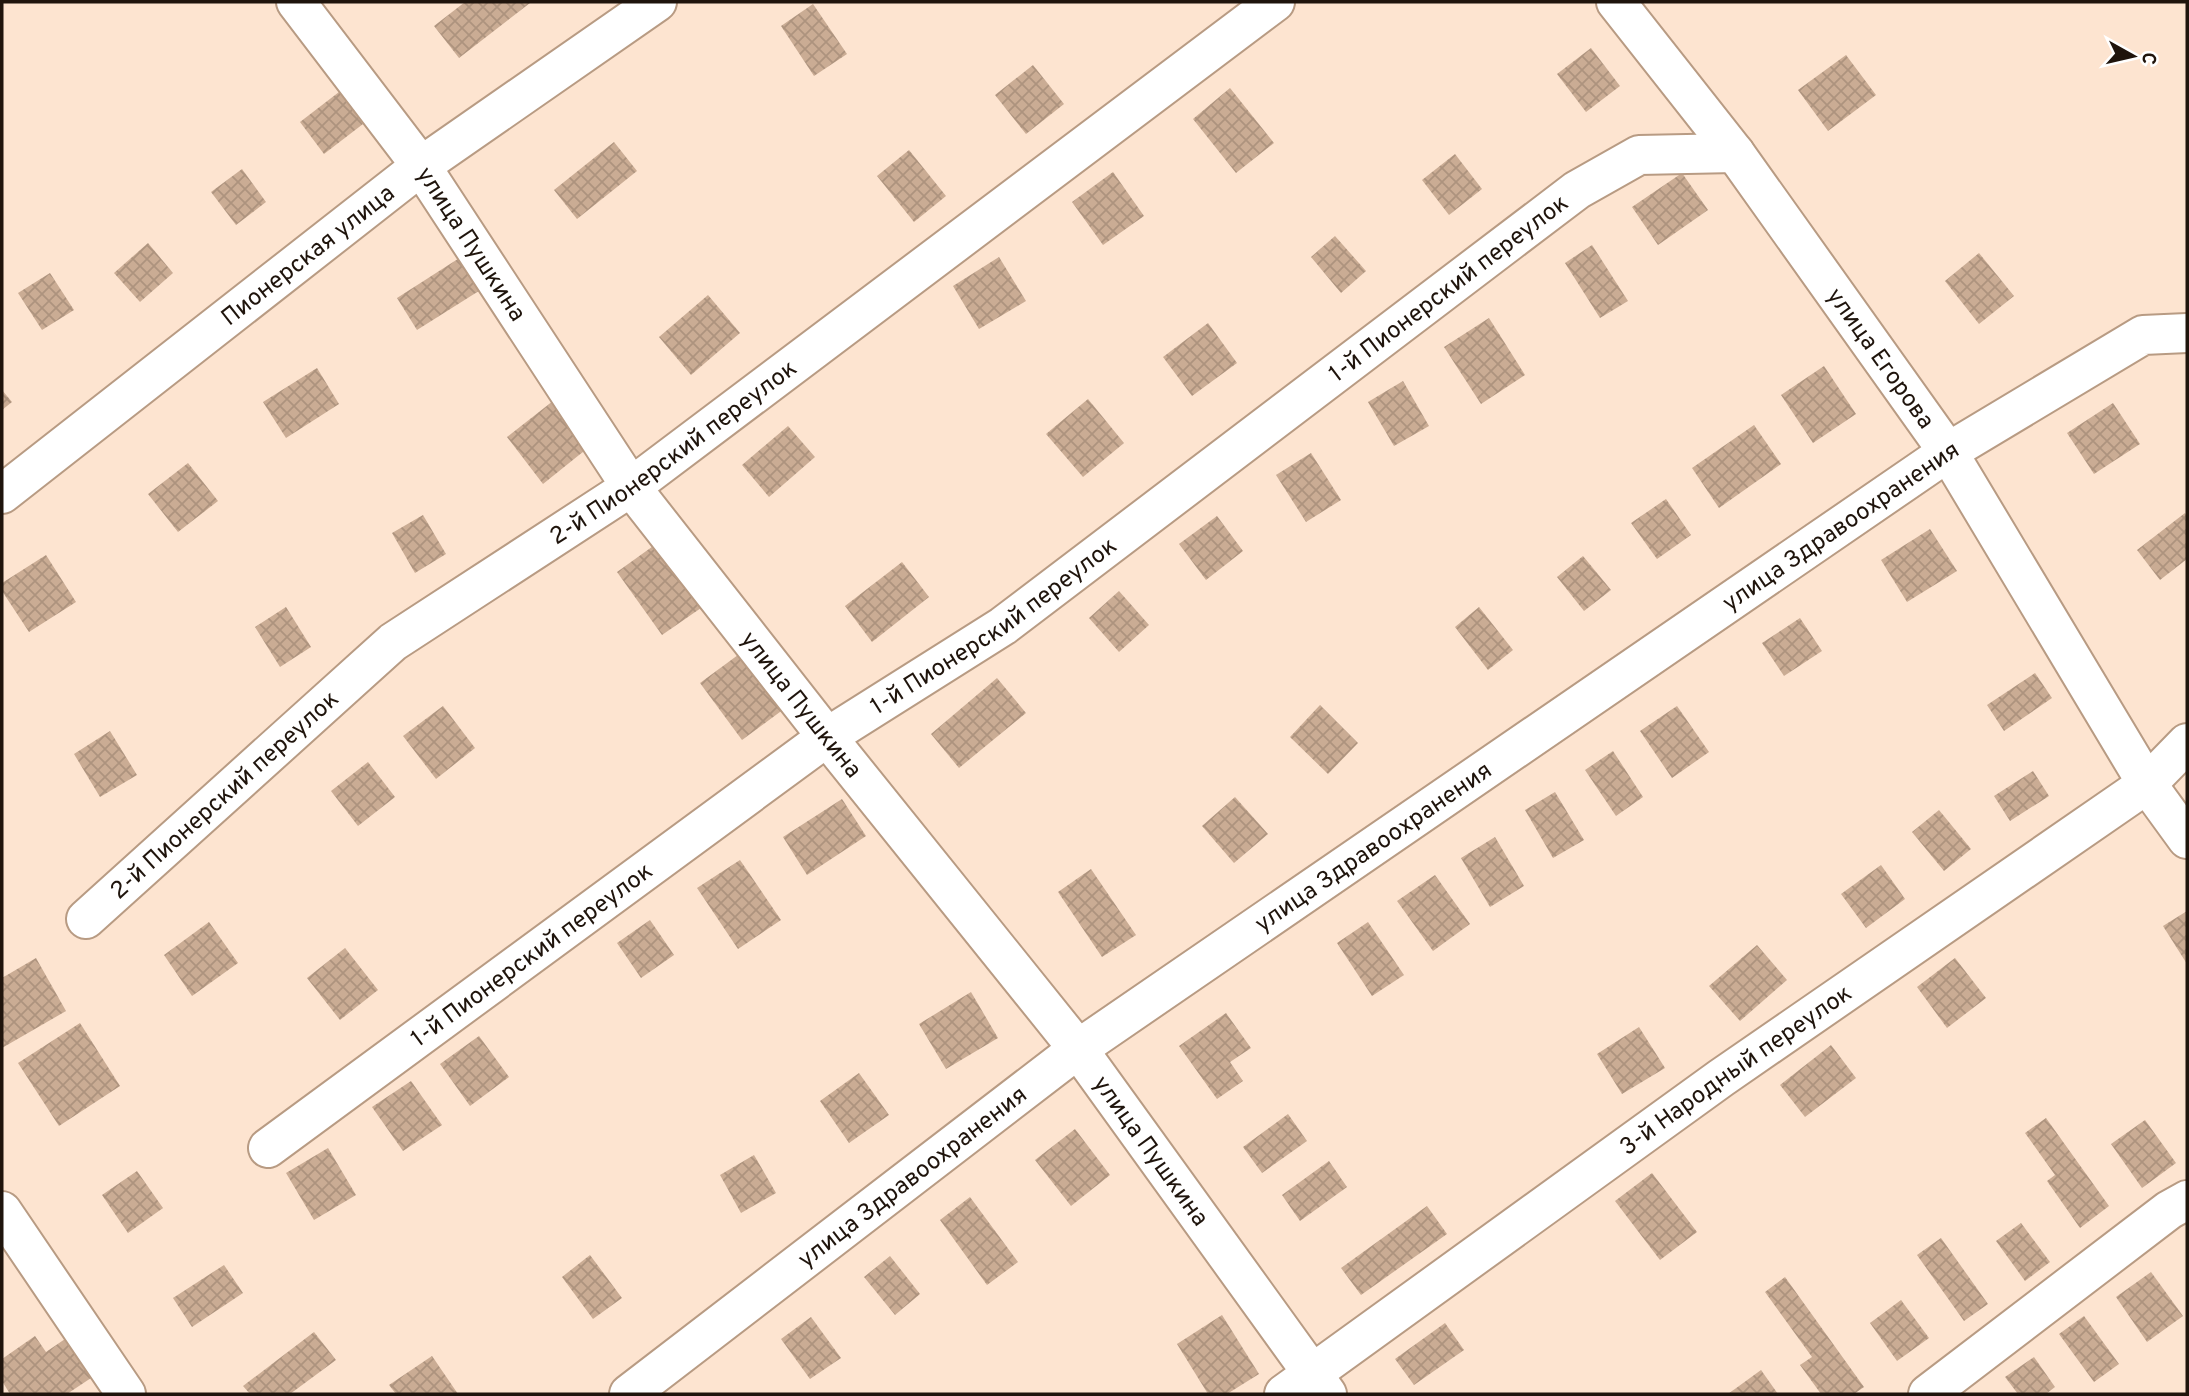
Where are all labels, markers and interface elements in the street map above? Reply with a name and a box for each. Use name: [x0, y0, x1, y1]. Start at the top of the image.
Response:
north arrow: [2098, 21, 2168, 91]
text: С: [2135, 50, 2161, 66]
street label: улица Пушкина: [409, 162, 532, 328]
street label: Пионерская улица: [216, 179, 401, 334]
street label: 1-й Пионерский переулок: [1324, 189, 1575, 390]
street label: улица Егорова: [1819, 283, 1940, 436]
street label: 2-й Пионерский переулок: [545, 354, 804, 553]
street label: улица Здравоохранения: [1717, 436, 1965, 619]
street label: 1-й Пионерский переулок: [866, 532, 1124, 723]
street label: улица Пушкина: [733, 626, 867, 785]
street label: 2-й Пионерский переулок: [105, 685, 346, 907]
street label: улица Здравоохранения: [1250, 756, 1498, 940]
street label: 1-й Пионерский переулок: [406, 857, 660, 1055]
street label: 3-й Народный переулок: [1615, 979, 1858, 1163]
street label: улица Пушкина: [1085, 1070, 1214, 1233]
street label: улица Здравоохранения: [793, 1081, 1034, 1276]

